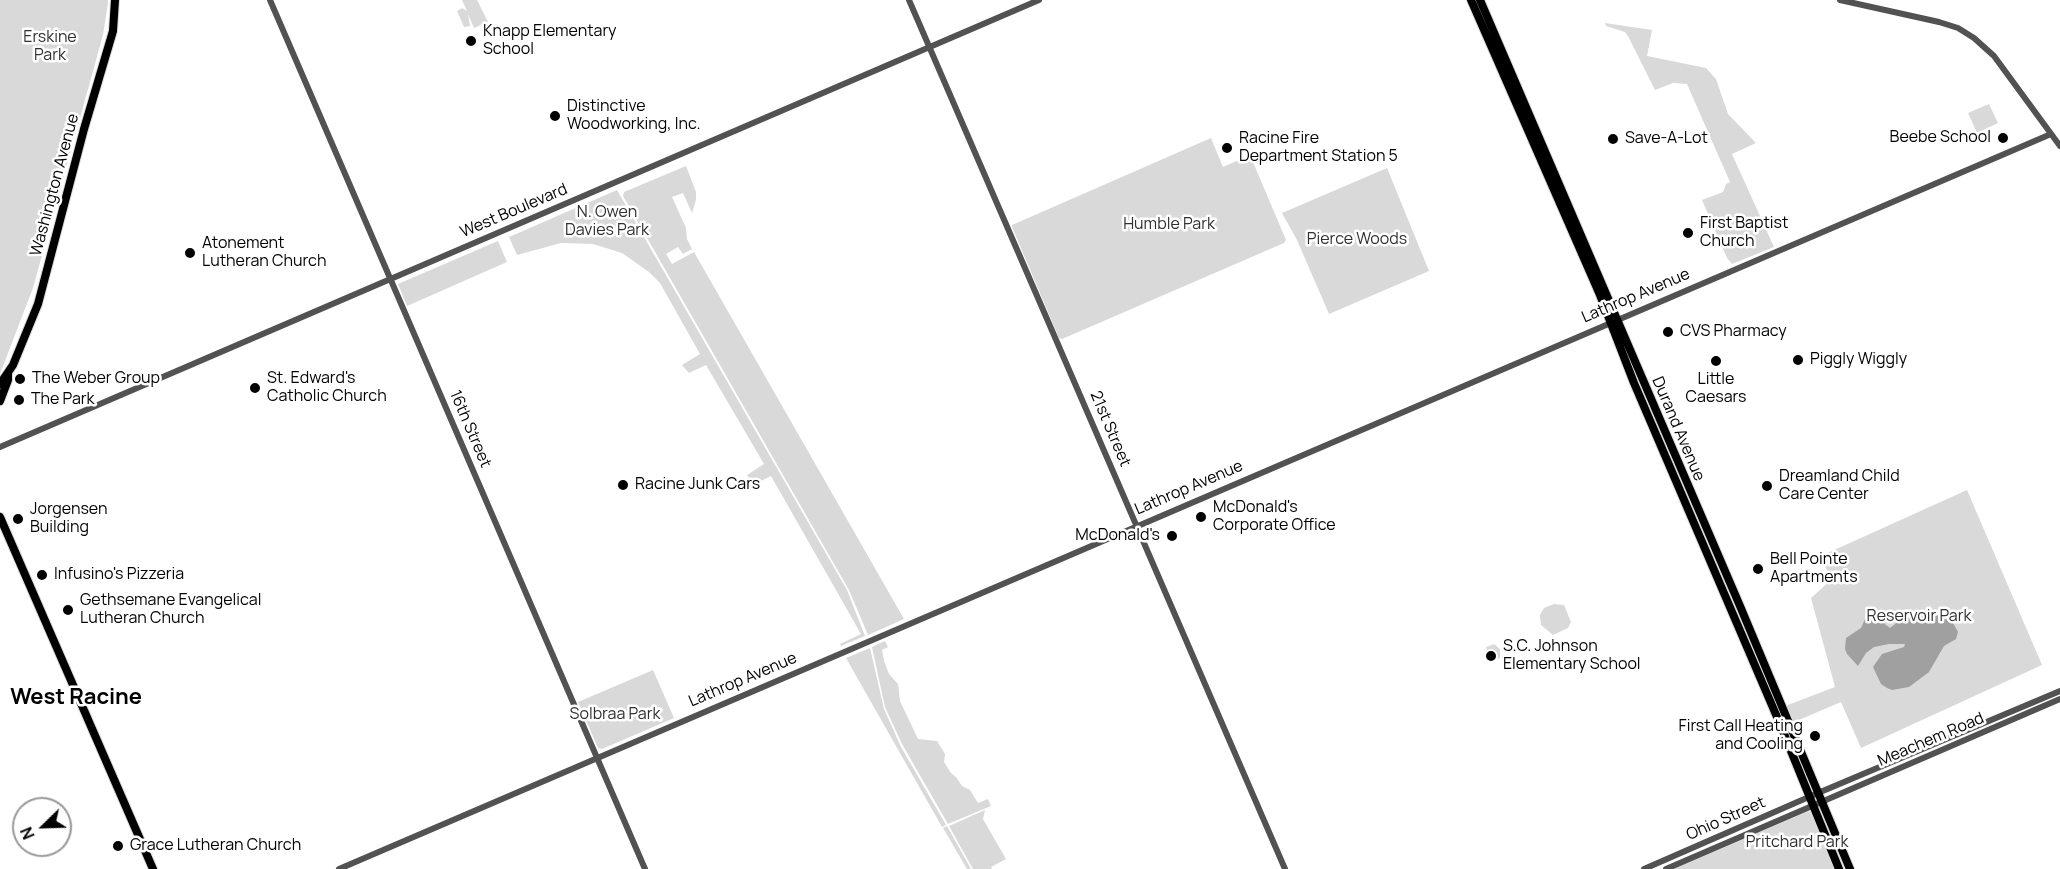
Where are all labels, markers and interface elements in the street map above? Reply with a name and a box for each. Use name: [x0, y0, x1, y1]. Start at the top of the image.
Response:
place label: Knapp Elementary School: [483, 22, 617, 60]
park label: Erskine Park: [23, 28, 77, 66]
marker: Knapp Elementary School: [464, 34, 478, 48]
place label: Distinctive Woodworking, Inc.: [567, 97, 700, 135]
marker: Distinctive Woodworking, Inc.: [548, 109, 562, 123]
street label: Washington Avenue: [27, 112, 83, 258]
place label: Beebe School: [1890, 128, 1991, 148]
place label: Racine Fire Department Station 5: [1239, 129, 1398, 167]
place label: Save-A-Lot: [1625, 129, 1708, 149]
marker: Beebe School: [1996, 131, 2010, 145]
marker: Save-A-Lot: [1606, 132, 1620, 146]
marker: Racine Fire Department Station 5: [1220, 141, 1234, 155]
street label: West Boulevard: [458, 180, 570, 242]
park label: N. Owen Davies Park: [565, 203, 649, 241]
place label: First Baptist Church: [1700, 214, 1788, 252]
park label: Humble Park: [1123, 215, 1215, 235]
marker: First Baptist Church: [1681, 226, 1695, 240]
park label: Pierce Woods: [1307, 230, 1407, 250]
place label: Atonement Lutheran Church: [202, 234, 326, 272]
marker: Atonement Lutheran Church: [183, 246, 197, 260]
street label: Lathrop Avenue: [1579, 265, 1693, 327]
place label: CVS Pharmacy: [1680, 322, 1787, 342]
marker: CVS Pharmacy: [1661, 325, 1675, 339]
place label: Piggly Wiggly: [1810, 350, 1907, 370]
marker: Piggly Wiggly: [1791, 353, 1805, 367]
marker: Little Caesars: [1709, 354, 1723, 368]
place label: The Weber Group: [32, 369, 160, 389]
place label: St. Edward's Catholic Church: [267, 369, 387, 407]
place label: Little Caesars: [1686, 370, 1746, 408]
marker: The Weber Group: [13, 372, 27, 386]
street label: Durand Avenue: [1647, 374, 1709, 484]
marker: St. Edward's Catholic Church: [248, 381, 262, 395]
street label: 16th Street: [445, 387, 495, 471]
street label: 21st Street: [1085, 388, 1135, 470]
place label: The Park: [31, 390, 94, 410]
marker: The Park: [12, 393, 26, 407]
street label: Lathrop Avenue: [1132, 457, 1246, 519]
place label: Dreamland Child Care Center: [1779, 467, 1900, 505]
place label: Racine Junk Cars: [635, 475, 760, 495]
marker: Racine Junk Cars: [616, 478, 630, 492]
marker: Dreamland Child Care Center: [1760, 479, 1774, 493]
place label: McDonald's Corporate Office: [1213, 498, 1336, 536]
place label: Jorgensen Building: [30, 500, 107, 538]
marker: McDonald's Corporate Office: [1194, 510, 1208, 524]
marker: Jorgensen Building: [11, 512, 25, 526]
place label: McDonald's: [1075, 526, 1160, 546]
marker: McDonald's: [1165, 529, 1179, 543]
place label: Bell Pointe Apartments: [1770, 550, 1858, 588]
marker: Bell Pointe Apartments: [1751, 562, 1765, 576]
place label: Infusino's Pizzeria: [54, 565, 184, 585]
marker: Infusino's Pizzeria: [35, 568, 49, 582]
place label: Gethsemane Evangelical Lutheran Church: [80, 591, 261, 629]
marker: Gethsemane Evangelical Lutheran Church: [61, 603, 75, 617]
park label: Reservoir Park: [1867, 607, 1971, 627]
place label: S.C. Johnson Elementary School: [1503, 637, 1641, 675]
street label: Lathrop Avenue: [686, 649, 800, 711]
marker: S.C. Johnson Elementary School: [1484, 649, 1498, 663]
district label: West Racine: [10, 685, 142, 711]
park label: Solbraa Park: [570, 705, 660, 725]
street label: Meachem Road: [1875, 709, 1987, 771]
place label: First Call Heating and Cooling: [1679, 717, 1803, 755]
marker: First Call Heating and Cooling: [1808, 729, 1822, 743]
street label: Ohio Street: [1684, 793, 1768, 845]
north arrow: [12, 797, 72, 857]
text: N: [15, 824, 40, 843]
park label: Pritchard Park: [1746, 833, 1848, 853]
place label: Grace Lutheran Church: [130, 836, 301, 856]
marker: Grace Lutheran Church: [111, 839, 125, 853]

